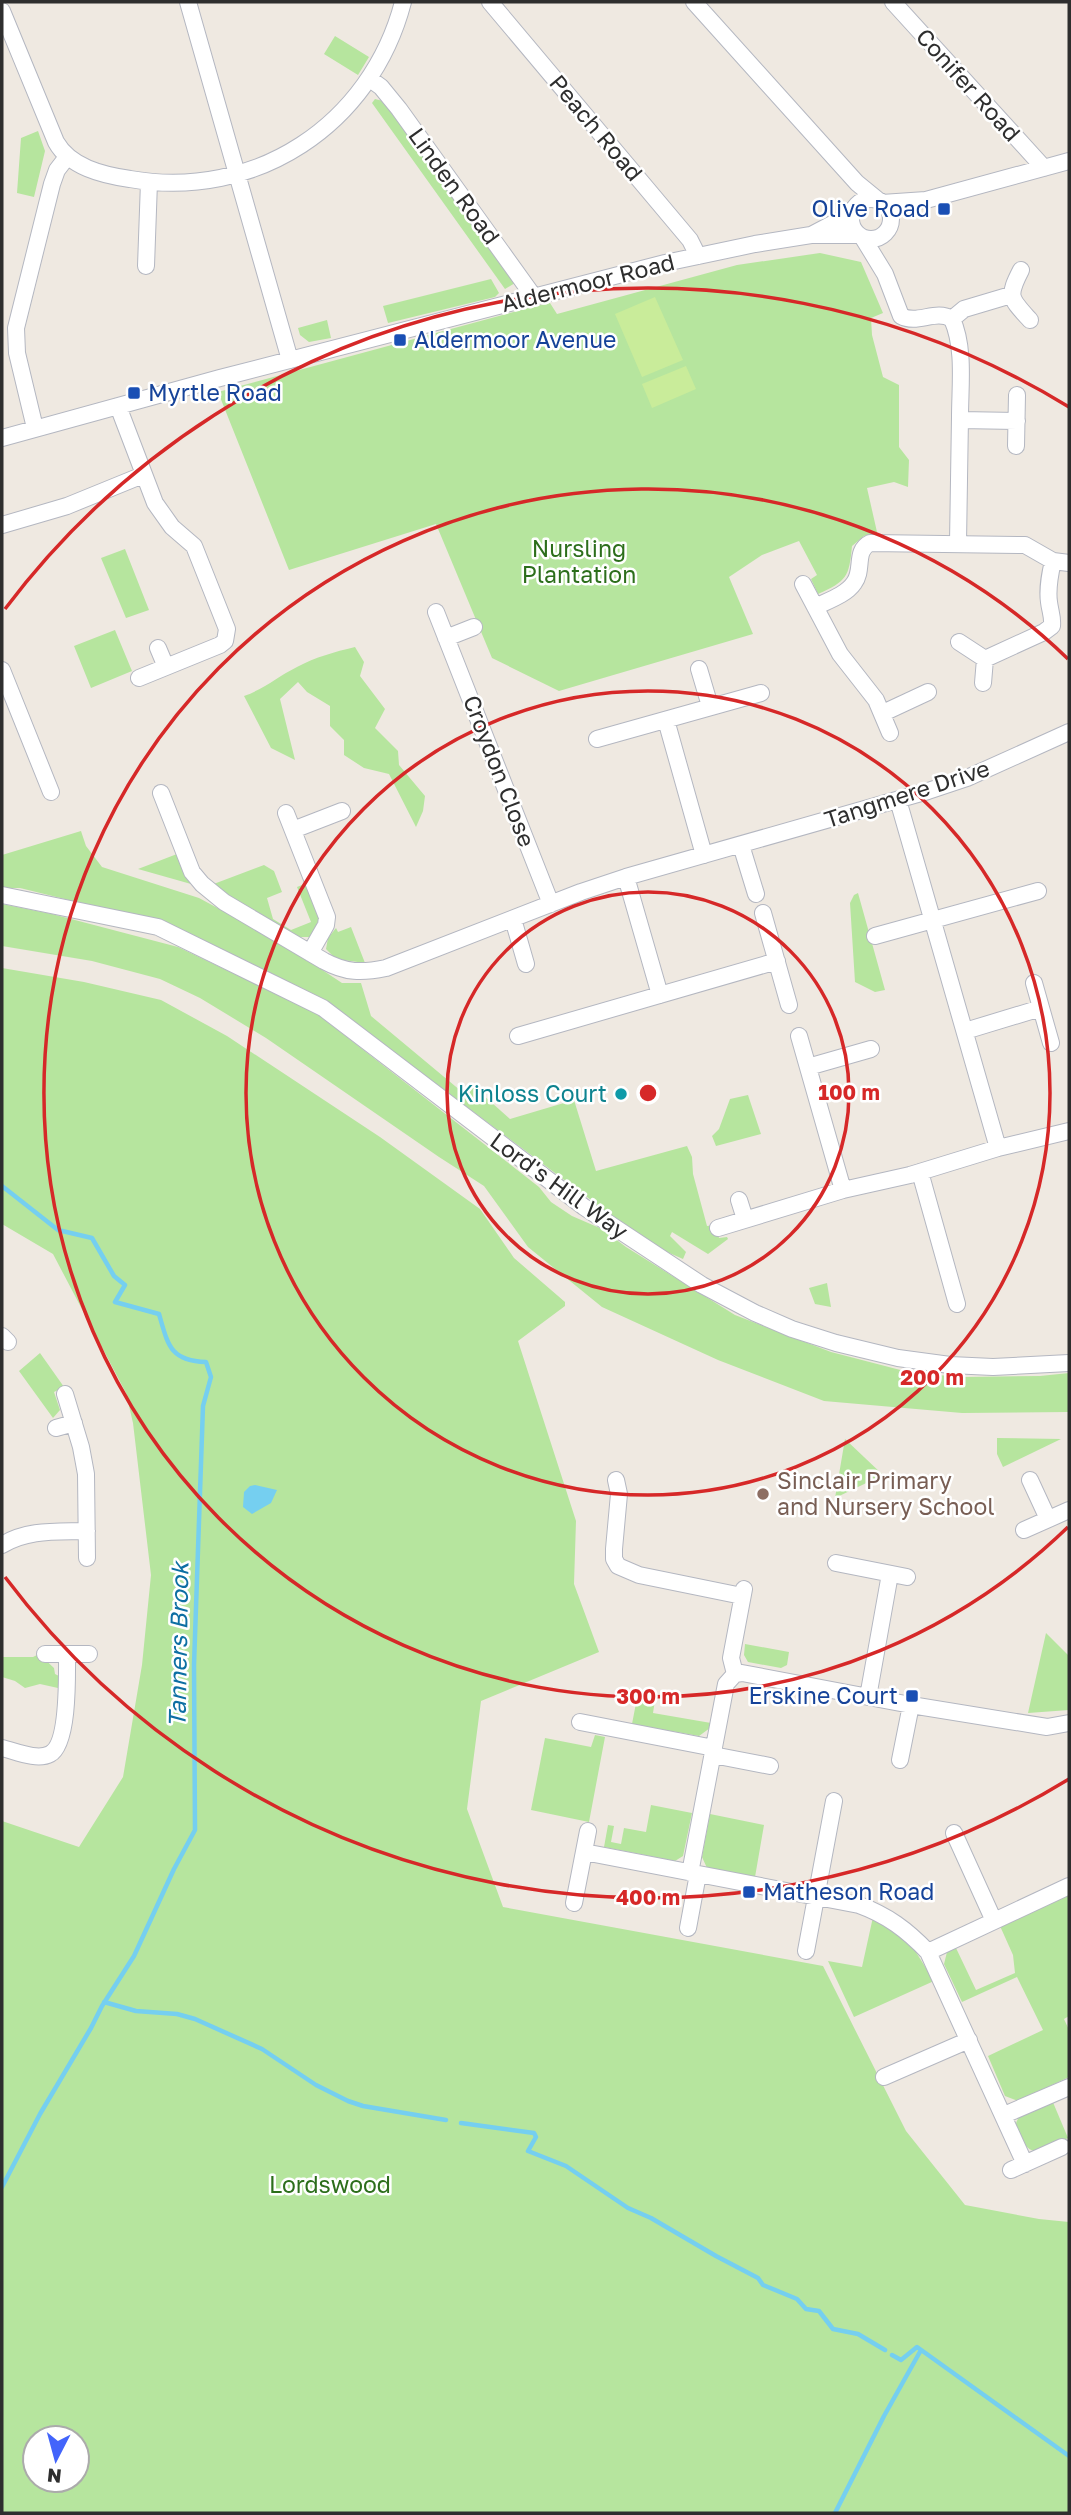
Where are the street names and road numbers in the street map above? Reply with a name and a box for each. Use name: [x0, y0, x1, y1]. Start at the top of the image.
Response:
street label: Conifer Road: [911, 22, 1027, 147]
street label: Peach Road: [544, 69, 649, 186]
street label: Linden Road: [403, 122, 506, 249]
street label: Aldermoor Road: [498, 247, 677, 317]
street label: Croydon Close: [458, 691, 542, 850]
street label: Tangmere Drive: [821, 753, 993, 833]
street label: Lord's Hill Way: [485, 1126, 634, 1245]

